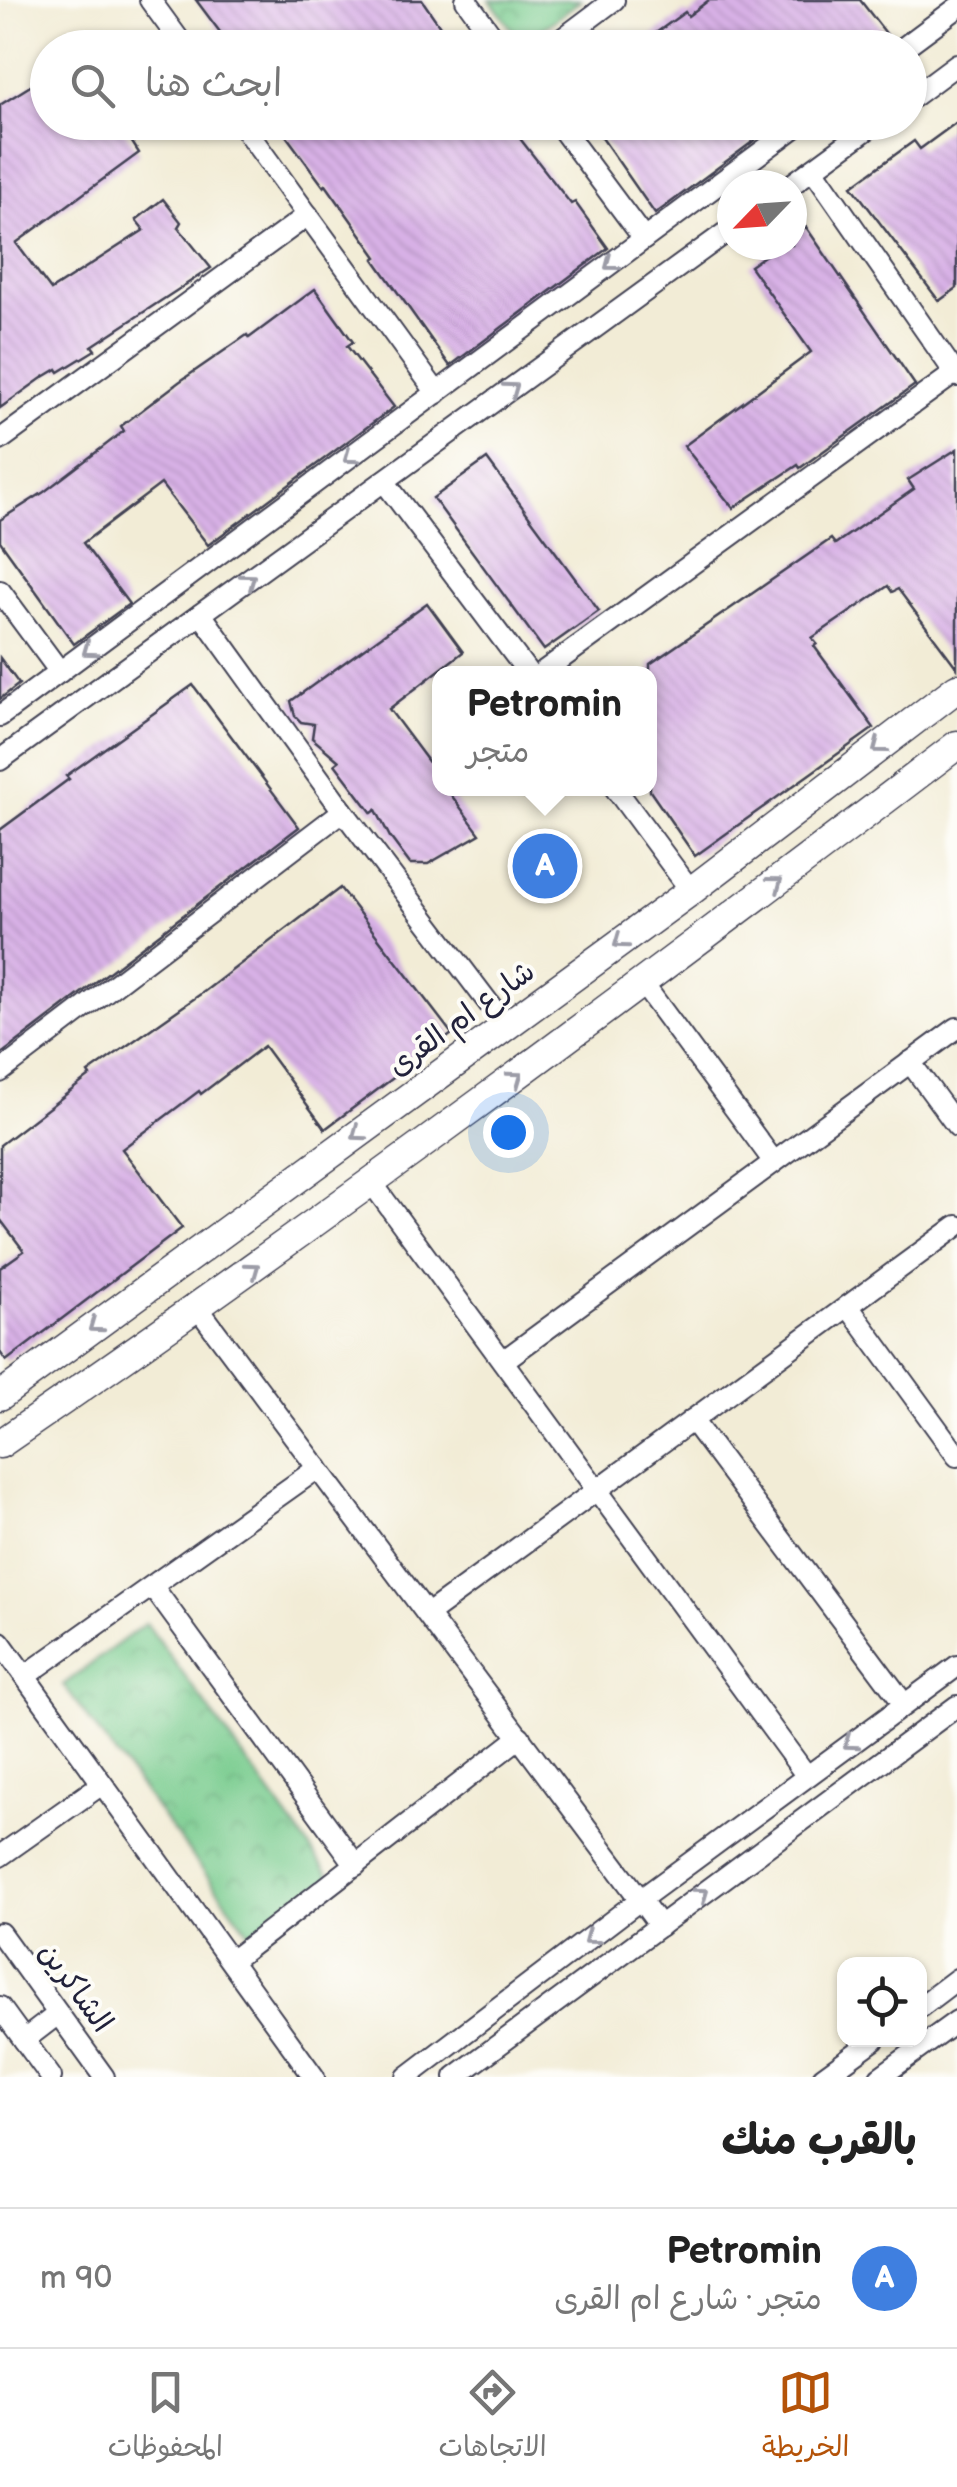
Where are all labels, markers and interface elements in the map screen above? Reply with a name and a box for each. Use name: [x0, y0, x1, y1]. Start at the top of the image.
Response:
search box: [30, 30, 927, 140]
icon: search: [65, 58, 120, 113]
text: ابحث هنا: [145, 62, 282, 107]
north arrow: [717, 170, 807, 260]
one-way arrow: [604, 252, 622, 269]
one-way arrow: [500, 382, 519, 401]
one-way arrow: [343, 446, 361, 463]
one-way arrow: [238, 574, 256, 591]
one-way arrow: [82, 639, 100, 656]
popup: [432, 666, 657, 796]
text: Petromin: [467, 682, 622, 727]
text: متجر: [467, 733, 529, 772]
one-way arrow: [873, 735, 891, 752]
pin: A: [512, 828, 578, 904]
one-way arrow: [765, 877, 783, 894]
one-way arrow: [613, 931, 631, 948]
street label: شارع ام القرى: [381, 953, 544, 1087]
one-way arrow: [505, 1072, 523, 1089]
your location: [483, 1107, 534, 1158]
one-way arrow: [350, 1122, 369, 1140]
one-way arrow: [242, 1263, 260, 1280]
one-way arrow: [88, 1315, 106, 1332]
one-way arrow: [843, 1732, 861, 1749]
one-way arrow: [691, 1889, 709, 1906]
one-way arrow: [583, 1926, 601, 1944]
street label: الشاكرين: [30, 1935, 120, 2040]
map controls: [837, 1957, 927, 2047]
button: locate: [837, 1957, 927, 2047]
text: بالقرب منك: [721, 2116, 917, 2167]
text: Petromin: [667, 2229, 822, 2274]
text: 90 m: [40, 2259, 112, 2298]
text: A: [875, 2259, 894, 2298]
text: متجر · شارع ام القرى: [554, 2280, 822, 2319]
tab: المحفوظات: [108, 2365, 223, 2471]
tab: الاتجاهات: [438, 2365, 547, 2471]
tab: الخريطة: [762, 2365, 849, 2471]

